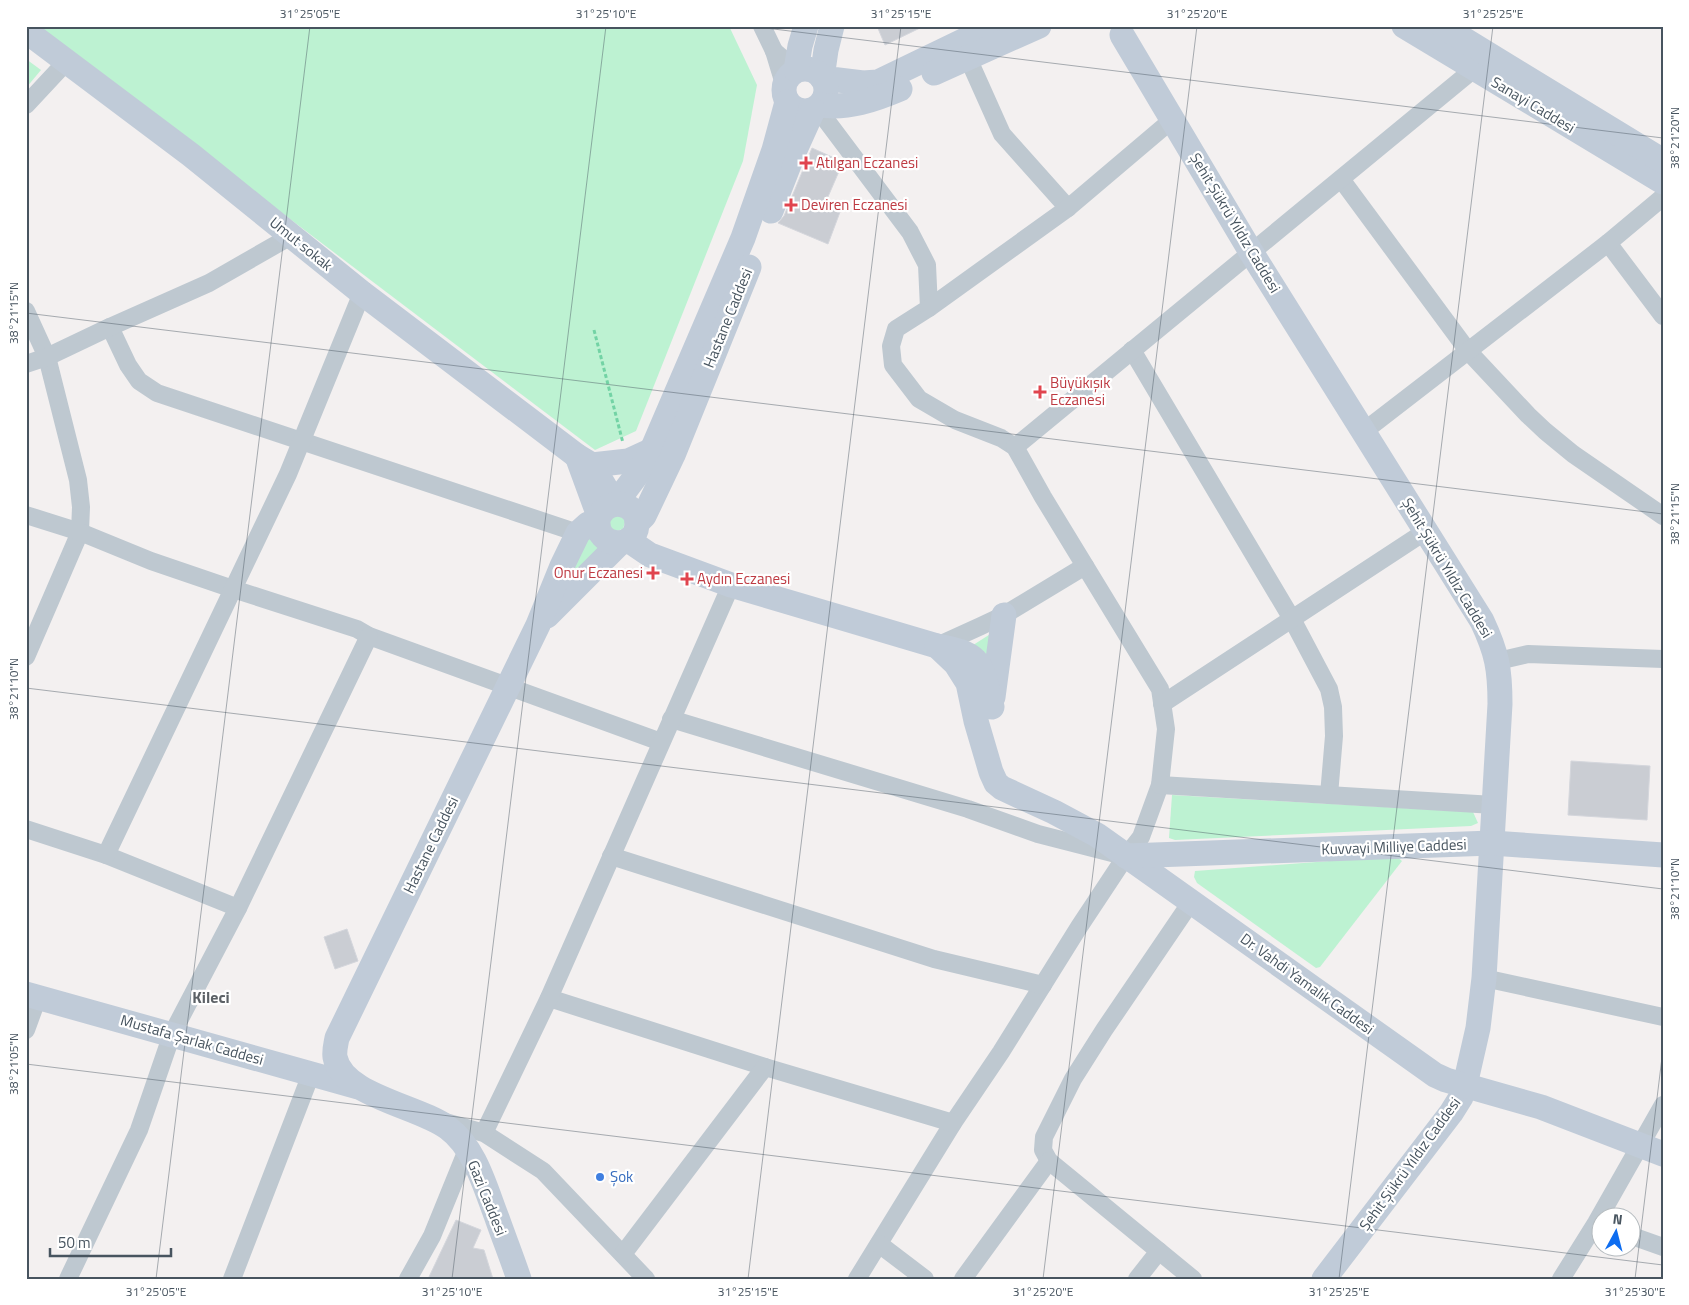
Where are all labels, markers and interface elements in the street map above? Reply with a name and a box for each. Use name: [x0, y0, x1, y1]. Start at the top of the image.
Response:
text: 31°25'05"E: [280, 4, 341, 23]
text: 31°25'10"E: [576, 4, 637, 23]
text: 31°25'15"E: [871, 4, 932, 23]
text: 31°25'20"E: [1167, 4, 1228, 23]
text: 31°25'25"E: [1463, 4, 1524, 23]
street label: Sanayi Caddesi: [1487, 70, 1580, 139]
text: 38°21'20"N: [1665, 107, 1684, 169]
street label: Şehit Şükrü Yıldız Caddesi: [1184, 148, 1286, 297]
place label: Atılgan Eczanesi: [816, 151, 918, 174]
marker: Atılgan Eczanesi: [800, 157, 812, 169]
place label: Deviren Eczanesi: [801, 193, 908, 216]
marker: Deviren Eczanesi: [785, 199, 797, 211]
street label: Umut sokak: [265, 211, 338, 276]
street label: Hastane Caddesi: [697, 264, 758, 371]
text: 38°21'15"N: [4, 282, 23, 344]
place label: Büyükışık Eczanesi: [1050, 371, 1110, 411]
marker: Büyükışık Eczanesi: [1034, 386, 1046, 398]
text: 38°21'15"N: [1665, 483, 1684, 545]
street label: Şehit Şükrü Yıldız Caddesi: [1396, 493, 1498, 642]
place label: Onur Eczanesi: [554, 561, 643, 584]
marker: Onur Eczanesi: [647, 567, 659, 579]
place label: Aydın Eczanesi: [697, 567, 790, 590]
marker: Aydın Eczanesi: [681, 573, 693, 585]
text: 38°21'10"N: [4, 658, 23, 720]
street label: Hastane Caddesi: [397, 792, 464, 897]
street label: Kuvvayi Milliye Caddesi: [1321, 832, 1467, 861]
text: 38°21'10"N: [1665, 858, 1684, 920]
street label: Dr. Vahdi Yamalık Caddesi: [1236, 927, 1379, 1040]
district label: Kileci: [192, 985, 230, 1009]
street label: Mustafa Şarlak Caddesi: [118, 1008, 266, 1071]
text: 38°21'05"N: [4, 1033, 23, 1095]
street label: Şehit Şükrü Yıldız Caddesi: [1353, 1092, 1466, 1235]
street label: Gazi Caddesi: [462, 1157, 513, 1239]
place label: Şok: [610, 1165, 633, 1188]
marker: Şok: [594, 1171, 606, 1183]
north arrow: [1592, 1208, 1642, 1258]
text: N: [1612, 1208, 1624, 1230]
scale bar: [50, 1225, 171, 1257]
text: 50 m: [58, 1231, 91, 1254]
text: 31°25'05"E: [126, 1282, 187, 1301]
text: 31°25'10"E: [422, 1282, 483, 1301]
text: 31°25'15"E: [718, 1282, 779, 1301]
text: 31°25'20"E: [1013, 1282, 1074, 1301]
text: 31°25'25"E: [1309, 1282, 1370, 1301]
text: 31°25'30"E: [1605, 1282, 1666, 1301]

